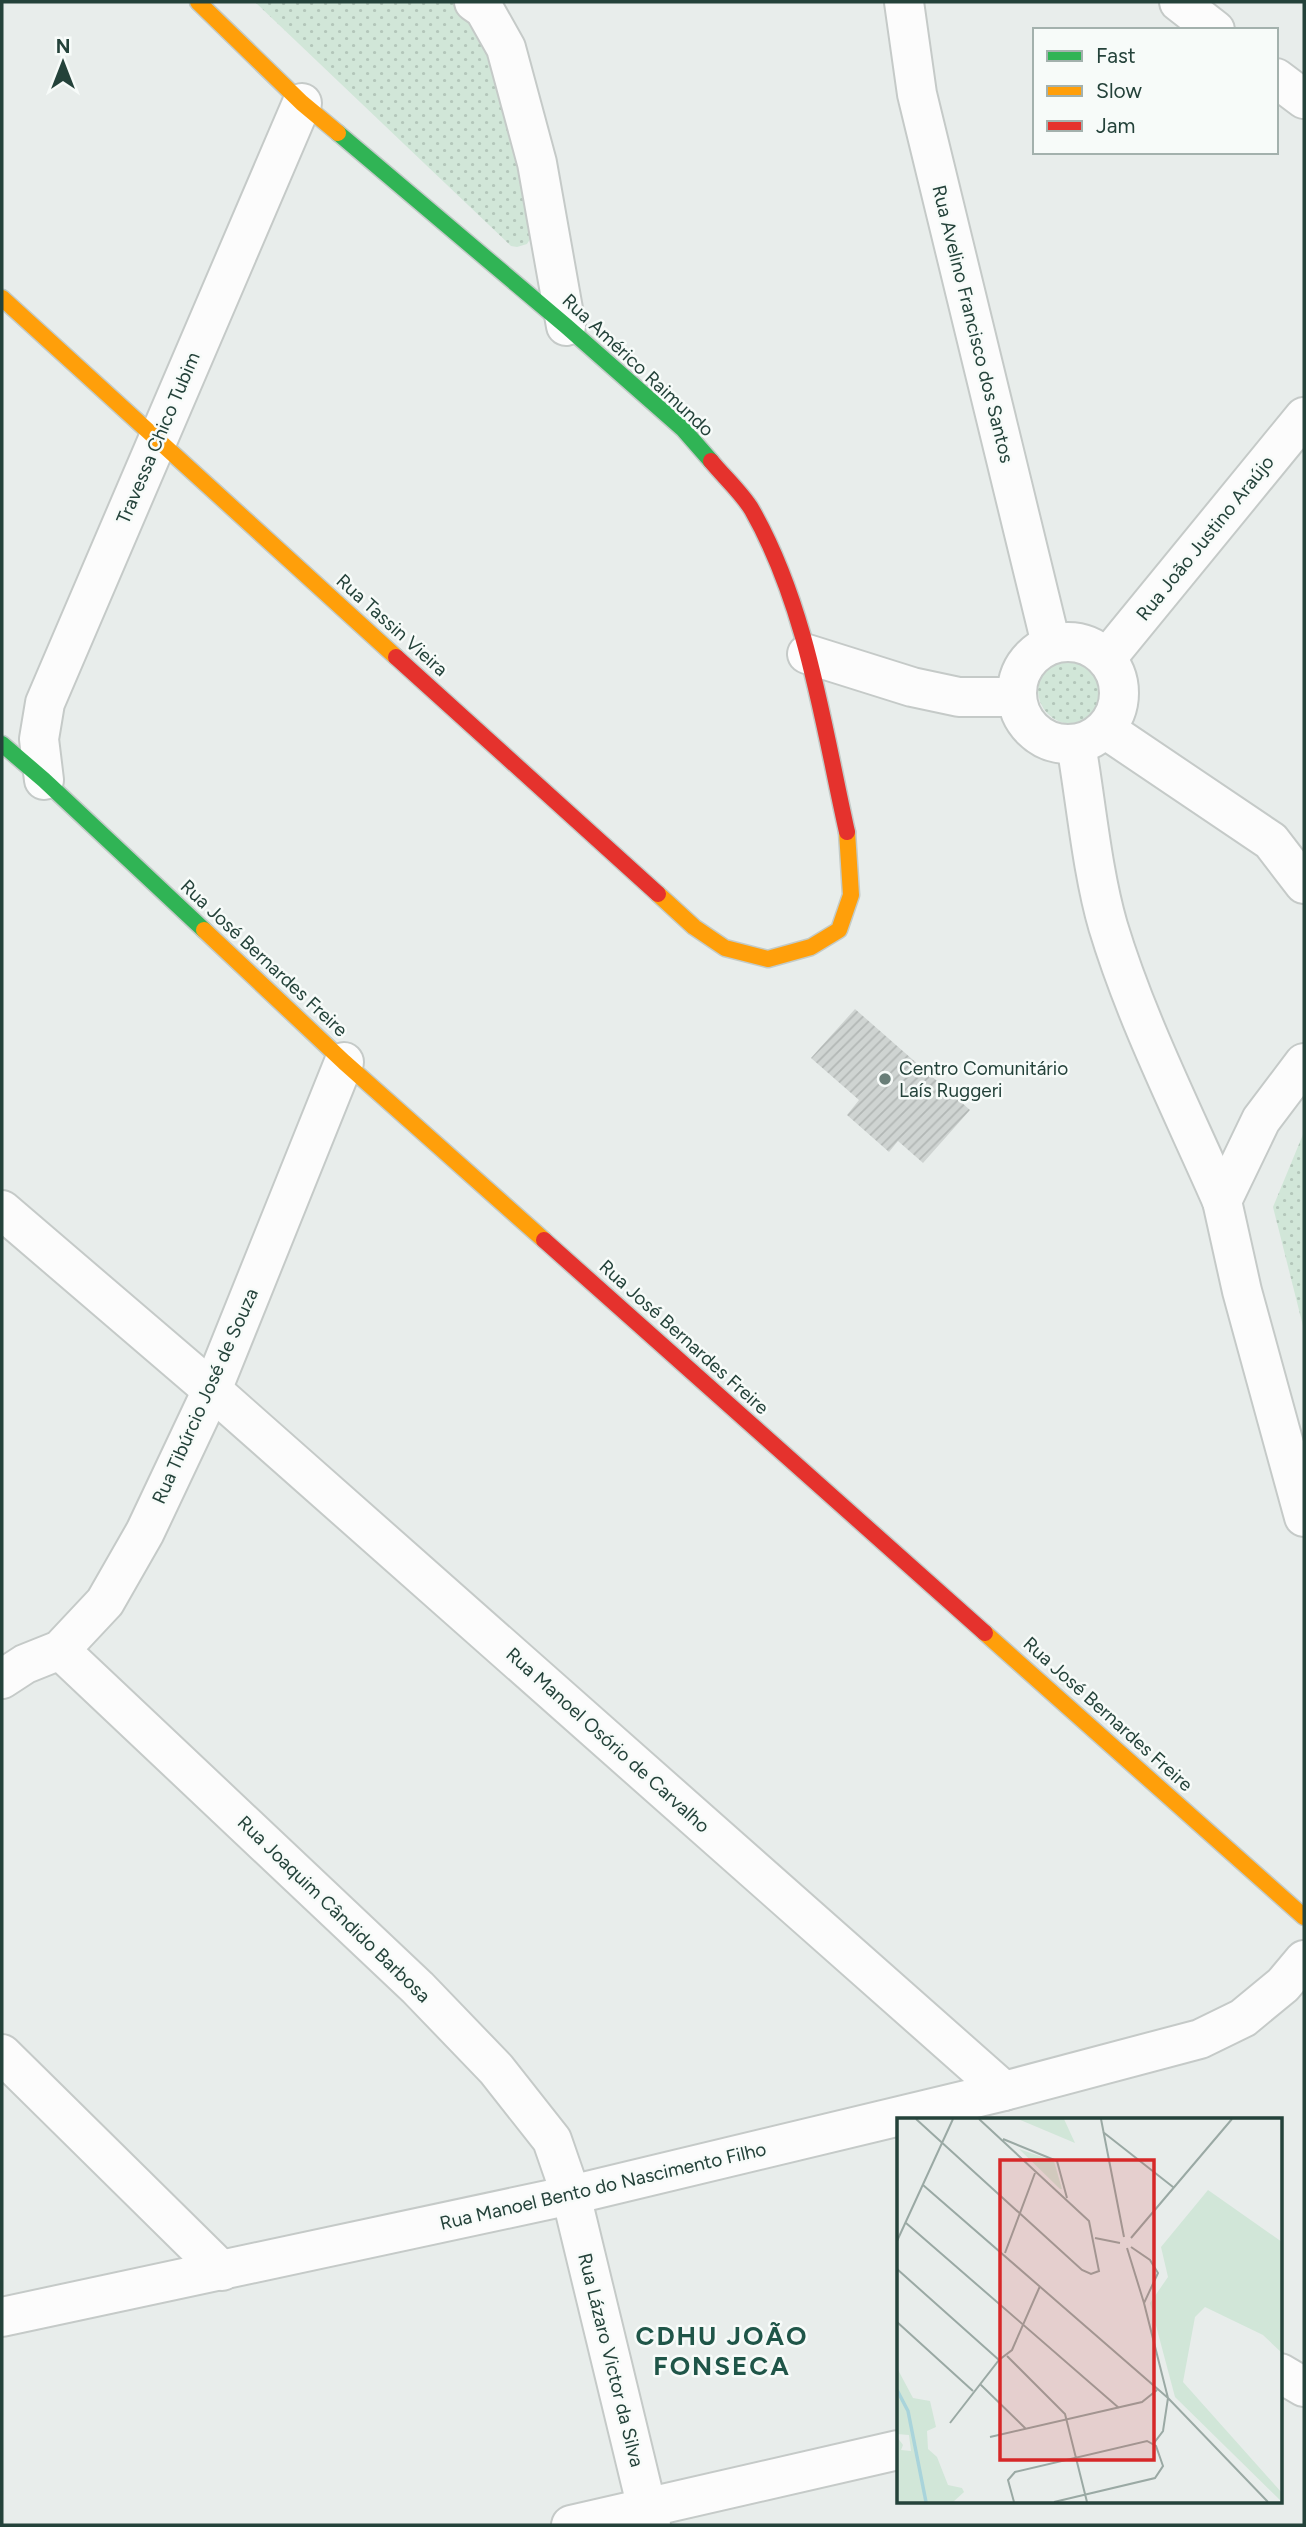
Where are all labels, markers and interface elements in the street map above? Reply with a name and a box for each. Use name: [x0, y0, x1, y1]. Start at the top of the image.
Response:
north arrow: [28, 28, 98, 98]
legend: [1033, 28, 1278, 154]
text: N: [56, 35, 70, 58]
text: Fast: [1096, 43, 1136, 68]
text: Slow: [1096, 78, 1142, 103]
text: Jam: [1096, 113, 1135, 138]
street label: Rua Avelino Francisco dos Santos: [927, 183, 1019, 465]
street label: Rua Américo Raimundo: [558, 289, 718, 441]
street label: Travessa Chico Tubim: [111, 349, 205, 527]
street label: Rua João Justino Araújo: [1131, 451, 1279, 625]
street label: Rua Tassin Vieira: [332, 569, 452, 681]
street label: Rua José Bernardes Freire: [176, 875, 352, 1041]
place label: Centro Comunitário Laís Ruggeri: [899, 1057, 1068, 1102]
marker: Centro Comunitário Laís Ruggeri: [877, 1071, 893, 1087]
street label: Rua José Bernardes Freire: [595, 1255, 773, 1419]
street label: Rua Tibúrcio José de Souza: [147, 1285, 263, 1507]
street label: Rua José Bernardes Freire: [1019, 1632, 1197, 1796]
street label: Rua Manoel Osório de Carvalho: [502, 1643, 714, 1837]
street label: Rua Joaquim Cândido Barbosa: [233, 1811, 435, 2007]
inset map: [897, 2118, 1282, 2502]
street label: Rua Manoel Bento do Nascimento Filho: [438, 2137, 768, 2235]
street label: Rua Lázaro Victor da Silva: [573, 2251, 649, 2469]
district label: CDHU JOÃO FONSECA: [636, 2320, 808, 2382]

